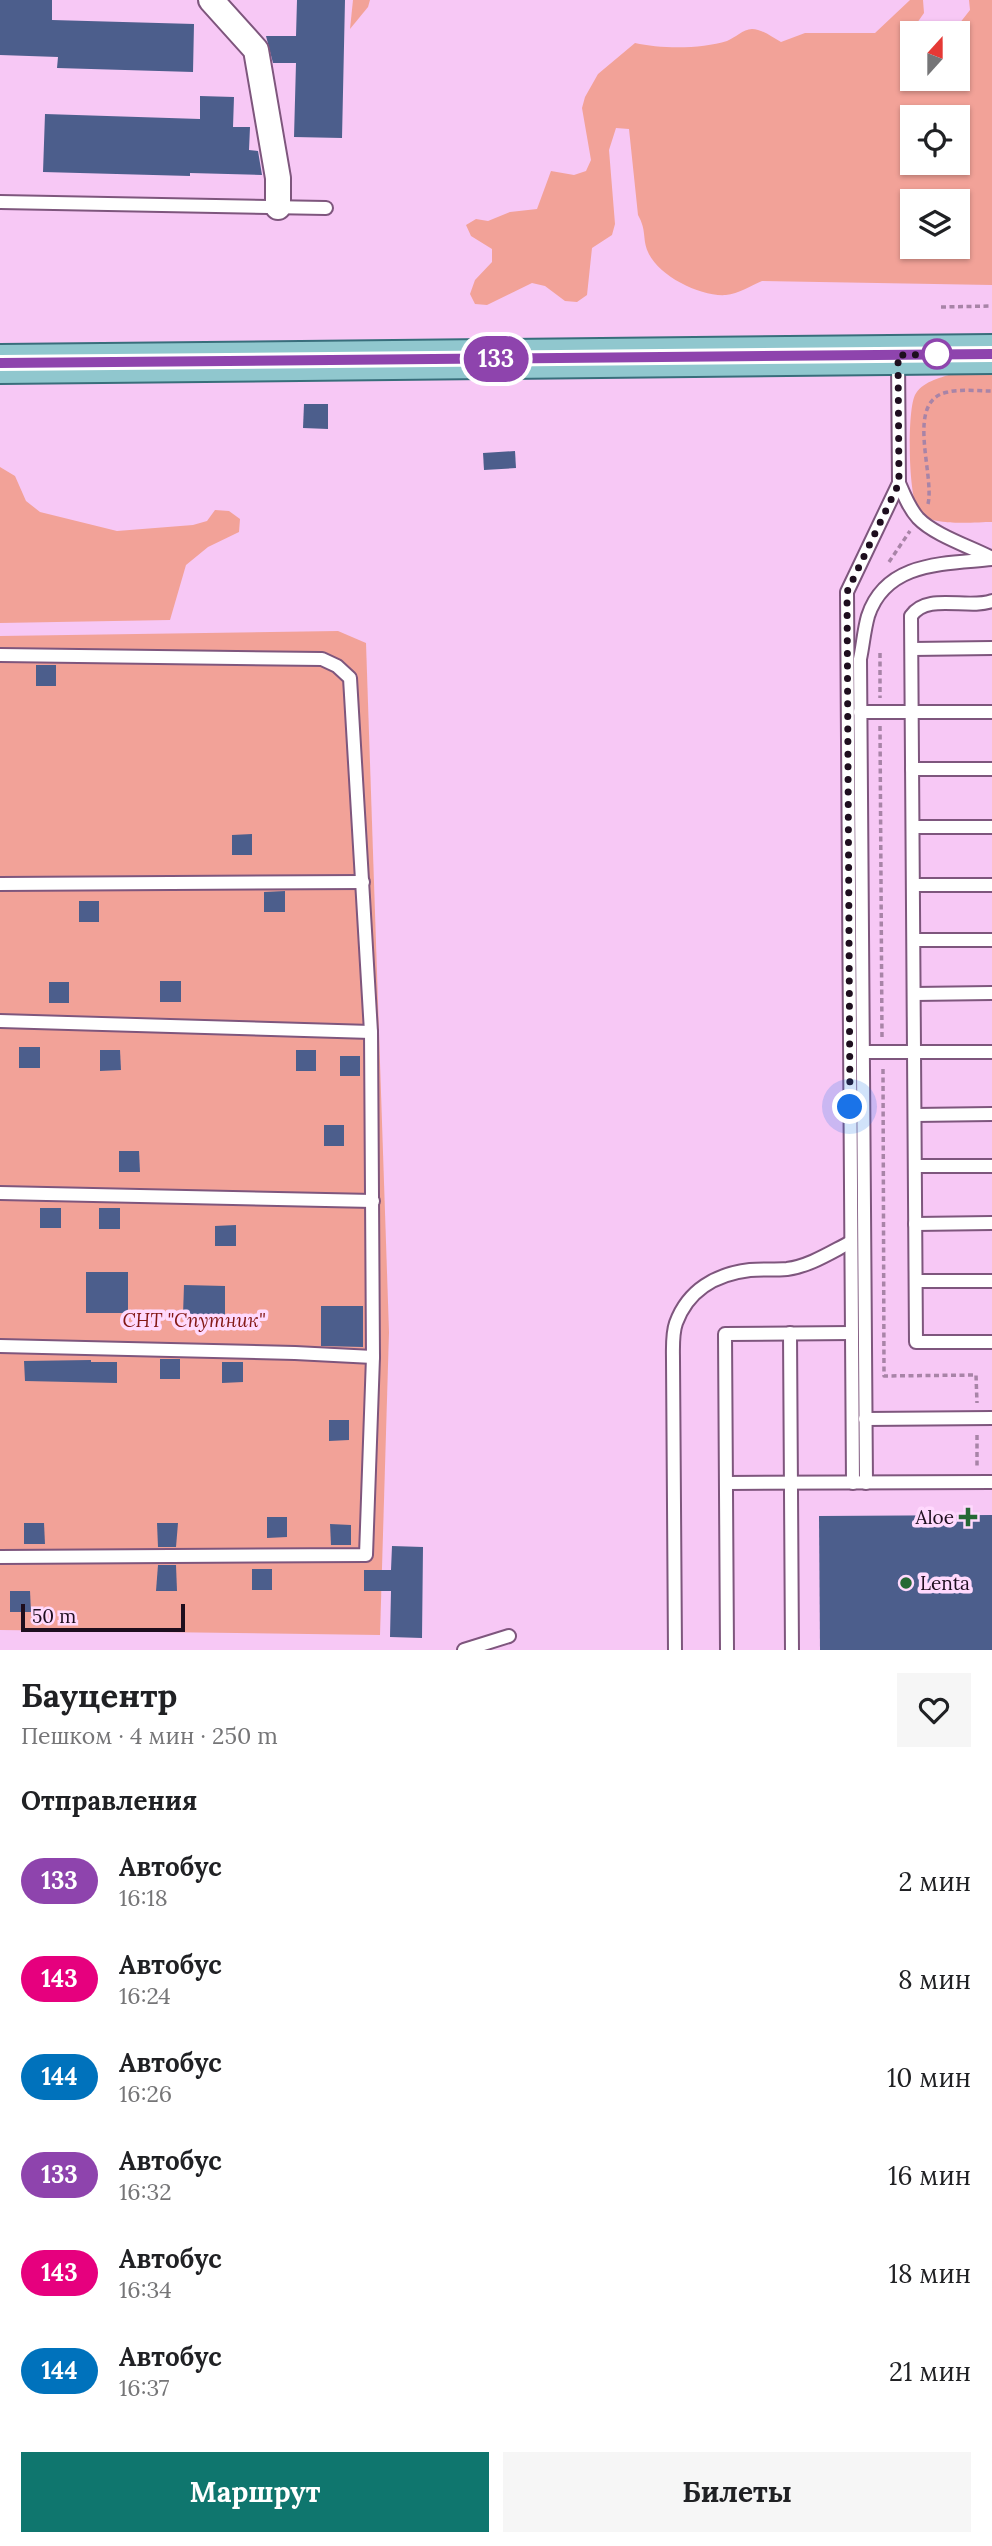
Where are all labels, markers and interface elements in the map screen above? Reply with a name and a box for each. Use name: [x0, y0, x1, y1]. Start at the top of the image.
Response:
north arrow: [900, 21, 970, 91]
map controls: [900, 21, 970, 259]
button: locate: [900, 105, 970, 175]
button: layers: [900, 189, 970, 259]
line badge: 133: [456, 336, 536, 382]
unlabelled marker: [922, 339, 952, 369]
text: 133: [478, 343, 514, 374]
your location: [832, 1089, 867, 1124]
park label: СНТ "Спутник": [123, 1308, 266, 1332]
place label: Aloe: [915, 1505, 954, 1529]
marker: Aloe: [960, 1509, 976, 1525]
place label: Lenta: [920, 1571, 970, 1595]
marker: Lenta: [898, 1575, 914, 1591]
scale bar: [21, 1601, 186, 1633]
text: 50 m: [32, 1604, 76, 1628]
button: heart: [897, 1673, 971, 1747]
text: Бауцентр: [21, 1674, 177, 1716]
text: Пешком · 4 мин · 250 m: [21, 1721, 278, 1750]
text: Отправления: [21, 1784, 197, 1817]
text: Автобус: [119, 1850, 222, 1883]
text: 133: [41, 1865, 78, 1896]
text: 2 мин: [899, 1865, 971, 1898]
text: 16:18: [119, 1883, 168, 1912]
text: Автобус: [119, 1948, 222, 1981]
text: 143: [41, 1963, 78, 1994]
text: 8 мин: [898, 1963, 971, 1996]
text: 16:24: [119, 1981, 171, 2010]
text: Автобус: [119, 2046, 222, 2079]
text: 144: [41, 2061, 78, 2092]
text: 10 мин: [887, 2061, 971, 2094]
text: 16:26: [119, 2079, 172, 2108]
text: Автобус: [119, 2144, 222, 2177]
text: 133: [41, 2159, 78, 2190]
text: 16 мин: [888, 2159, 971, 2192]
text: 16:32: [119, 2177, 172, 2206]
text: Автобус: [119, 2242, 222, 2275]
text: 143: [41, 2257, 78, 2288]
text: 18 мин: [888, 2257, 971, 2290]
text: 16:34: [119, 2275, 172, 2304]
text: Автобус: [119, 2340, 222, 2373]
text: 144: [41, 2355, 78, 2386]
text: 21 мин: [889, 2355, 971, 2388]
text: 16:37: [119, 2373, 169, 2402]
button: Маршрут: [21, 2452, 489, 2532]
button: Билеты: [503, 2452, 971, 2532]

